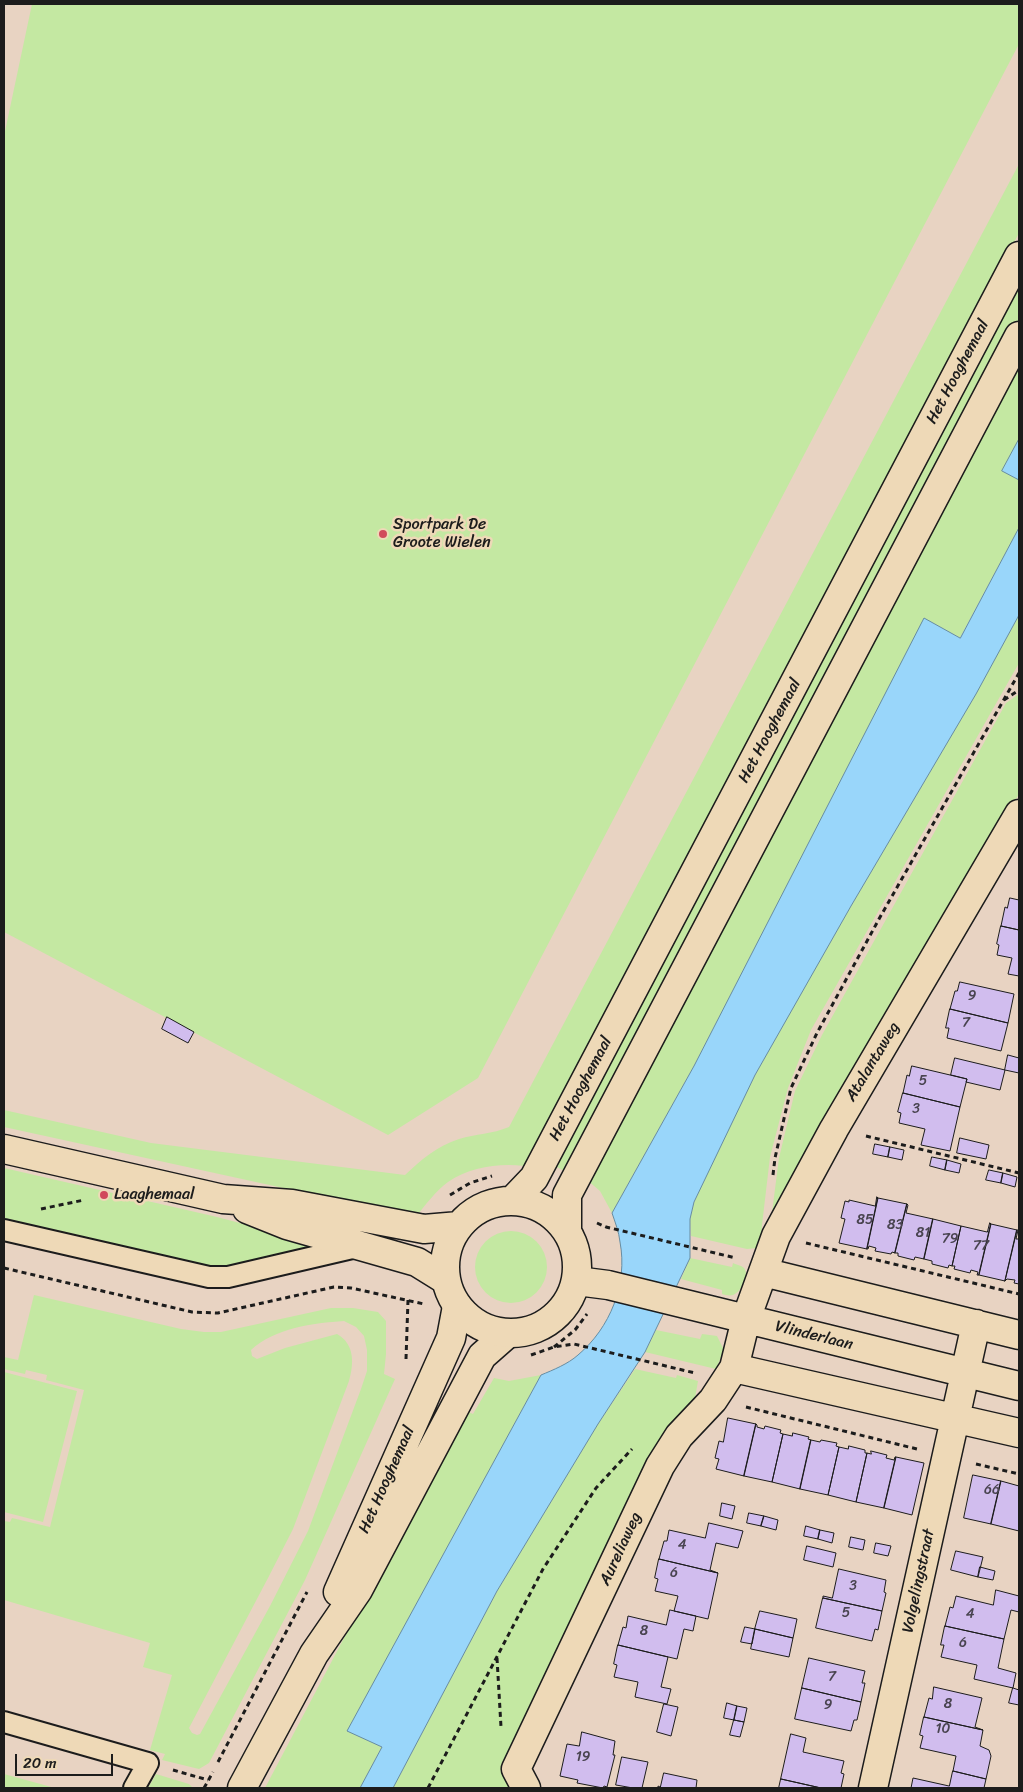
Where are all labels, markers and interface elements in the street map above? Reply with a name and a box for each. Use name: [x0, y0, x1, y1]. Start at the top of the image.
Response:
street label: Het Hooghemaal: [922, 317, 994, 427]
place label: Sportpark De Groote Wielen: [393, 515, 491, 553]
marker: Sportpark De Groote Wielen: [377, 528, 389, 540]
street label: Het Hooghemaal: [734, 676, 806, 786]
house number: 9: [968, 988, 976, 1004]
house number: 7: [962, 1015, 970, 1031]
street label: Atalantaweg: [842, 1019, 904, 1105]
street label: Het Hooghemaal: [545, 1034, 617, 1144]
house number: 5: [919, 1073, 927, 1089]
house number: 3: [912, 1101, 920, 1117]
place label: Laaghemaal: [114, 1185, 195, 1205]
marker: Laaghemaal: [98, 1189, 110, 1201]
house number: 85: [857, 1212, 873, 1228]
house number: 83: [887, 1217, 903, 1233]
house number: 81: [916, 1225, 930, 1241]
house number: 79: [942, 1231, 958, 1247]
house number: 77: [973, 1238, 989, 1254]
street label: Vlinderlaan: [773, 1317, 855, 1355]
street label: Het Hooghemaal: [355, 1423, 419, 1537]
house number: 66: [984, 1482, 1000, 1498]
street label: Aureliaweg: [596, 1509, 646, 1589]
street label: Volgelingstraat: [899, 1527, 939, 1635]
house number: 4: [678, 1537, 686, 1553]
house number: 6: [670, 1565, 678, 1581]
house number: 3: [849, 1578, 857, 1594]
house number: 5: [842, 1605, 850, 1621]
house number: 4: [966, 1606, 974, 1622]
house number: 8: [640, 1623, 648, 1639]
house number: 6: [959, 1635, 967, 1651]
house number: 7: [828, 1669, 836, 1685]
house number: 8: [944, 1696, 952, 1712]
house number: 9: [824, 1697, 832, 1713]
house number: 10: [936, 1721, 950, 1737]
scale bar: [18, 1744, 115, 1776]
house number: 19: [576, 1749, 590, 1765]
text: 20 m: [23, 1750, 57, 1776]

